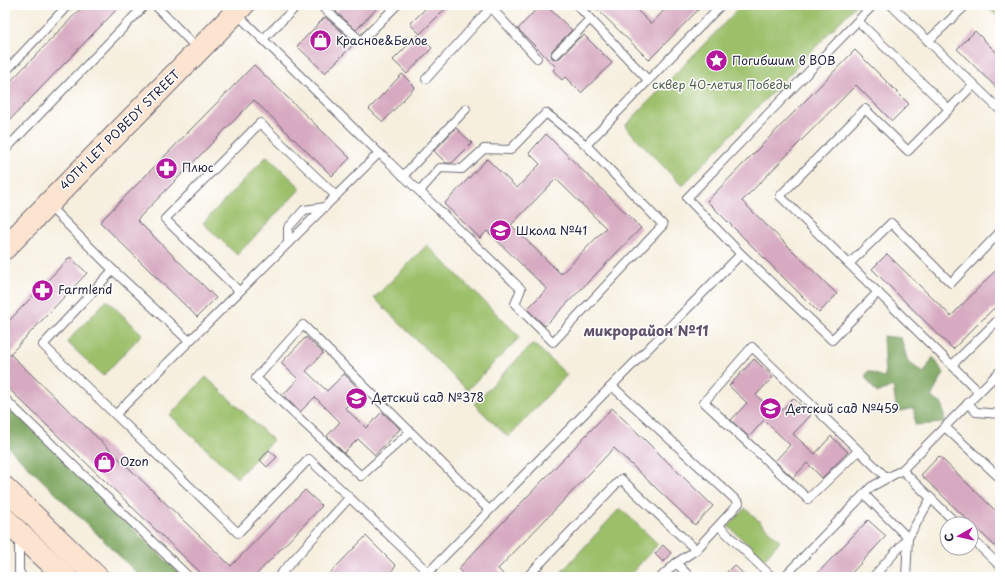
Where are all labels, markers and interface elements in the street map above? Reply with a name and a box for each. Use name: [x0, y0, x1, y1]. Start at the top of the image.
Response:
shop icon: Красное&Белое: [308, 28, 334, 54]
place label: Красное&Белое: [336, 31, 428, 49]
place icon: Погибшим в ВОВ: [703, 48, 729, 74]
place label: Погибшим в ВОВ: [732, 51, 836, 69]
street label: 40TH LET POBEDY STREET: [55, 64, 184, 194]
park label: сквер 40-летия Победы: [652, 75, 792, 93]
pharmacy icon: Плюс: [153, 155, 179, 181]
place label: Плюс: [182, 158, 214, 176]
school or university icon: Школа №41: [488, 218, 514, 244]
place label: Школа №41: [516, 221, 587, 239]
pharmacy icon: Farmlend: [30, 277, 56, 303]
place label: Farmlend: [58, 280, 112, 298]
district label: микрорайон №11: [583, 320, 709, 341]
school or university icon: Детский сад №378: [343, 385, 369, 411]
place label: Детский сад №378: [371, 388, 484, 406]
school or university icon: Детский сад №459: [758, 396, 784, 422]
place label: Детский сад №459: [785, 399, 899, 417]
shop icon: Ozon: [91, 449, 117, 475]
place label: Ozon: [120, 452, 149, 470]
north arrow: [939, 516, 979, 556]
text: С: [940, 532, 958, 543]

